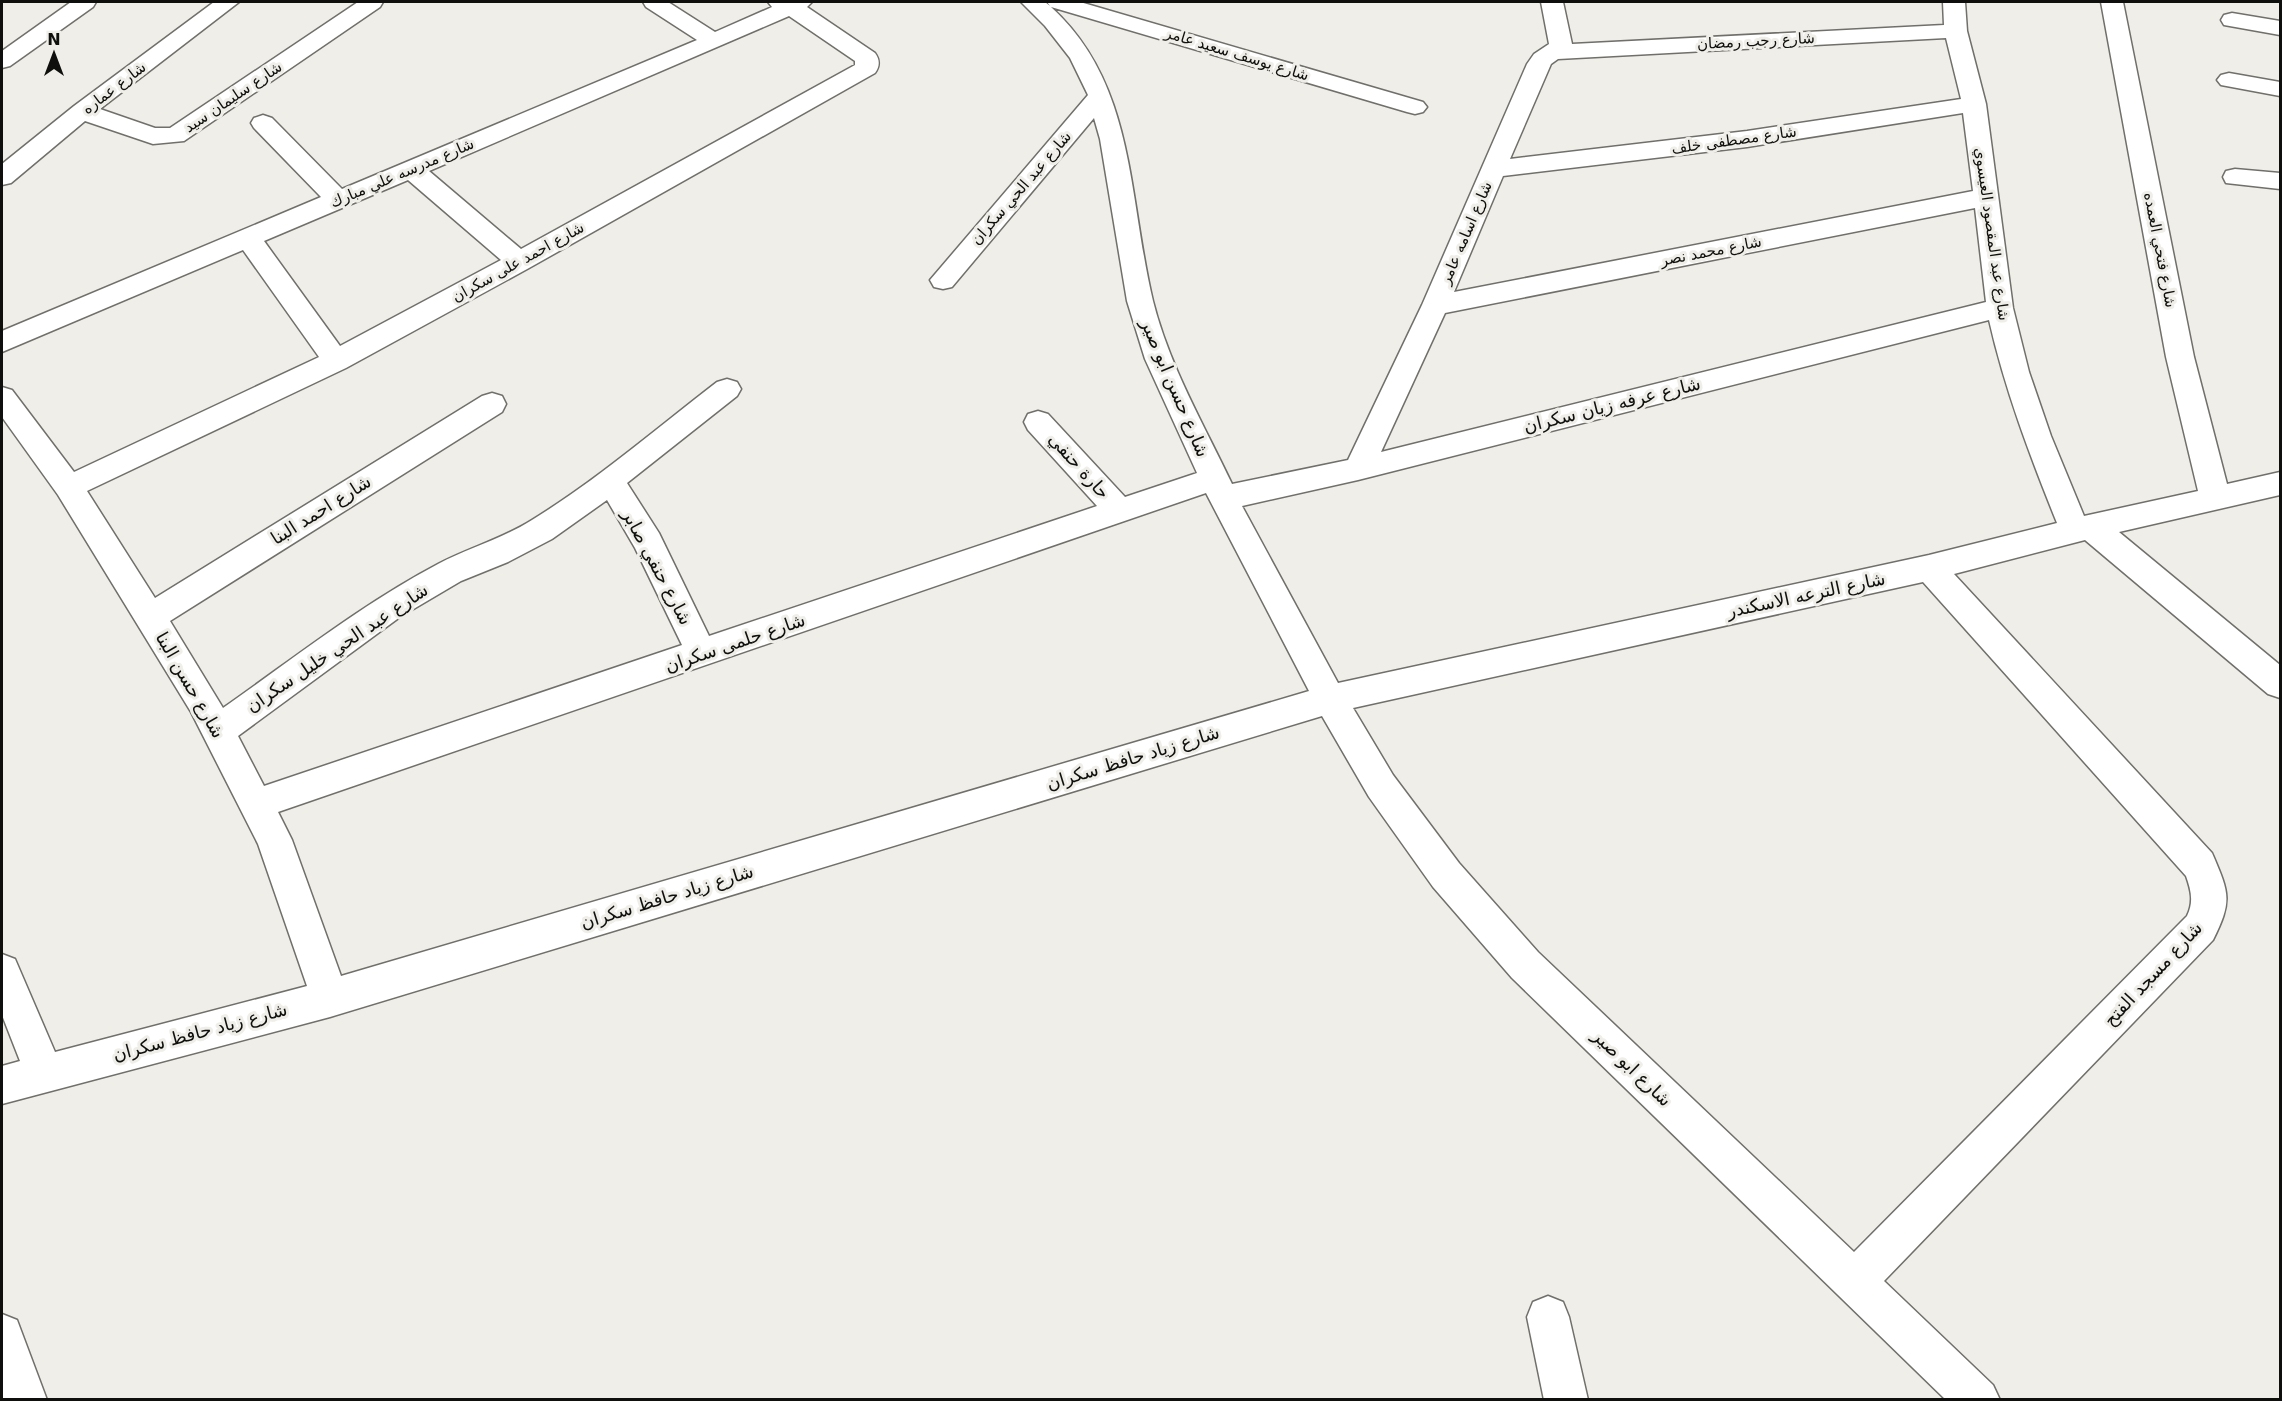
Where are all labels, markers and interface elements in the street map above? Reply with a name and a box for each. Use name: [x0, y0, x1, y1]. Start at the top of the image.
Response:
street label: شارع يوسف سعيد عامر: [1162, 23, 1311, 84]
north arrow: [24, 24, 84, 84]
street label: شارع رجب رمضان: [1697, 29, 1815, 53]
text: N: [47, 30, 61, 49]
street label: شارع عماره: [78, 58, 150, 118]
street label: شارع سليمان سيد: [181, 58, 285, 136]
street label: شارع مصطفى خلف: [1670, 122, 1798, 158]
street label: شارع عبد الحي سكران: [967, 128, 1076, 249]
street label: شارع مدرسه علي مبارك: [327, 135, 477, 212]
street label: شارع عبد المقصود العيسوي: [1970, 146, 2013, 322]
street label: شارع اسامه عامر: [1436, 179, 1496, 288]
street label: شارع فتحي العمده: [2139, 191, 2180, 309]
street label: شارع احمد على سكران: [449, 218, 587, 306]
street label: شارع محمد نصر: [1658, 232, 1763, 270]
street label: شارع حسن ابو صير: [1136, 315, 1214, 460]
street label: شارع عرفه زيان سكران: [1521, 372, 1703, 438]
street label: حارة حنفي: [1044, 428, 1114, 504]
street label: شارع احمد البنا: [267, 470, 375, 550]
street label: شارع حنفي صابر: [617, 505, 697, 629]
street label: شارع الترعه الاسكندر: [1724, 567, 1887, 623]
street label: شارع عبد الحي خليل سكران: [242, 579, 432, 717]
street label: شارع حلمى سكران: [662, 609, 808, 677]
street label: شارع حسن البنا: [151, 628, 229, 742]
street label: شارع زياد حافظ سكران: [1044, 721, 1222, 795]
street label: شارع زياد حافظ سكران: [578, 860, 756, 934]
street label: شارع مسجد الفتح: [2099, 917, 2207, 1031]
street label: شارع زياد حافظ سكران: [110, 998, 290, 1066]
street label: شارع ابو صير: [1587, 1024, 1676, 1111]

